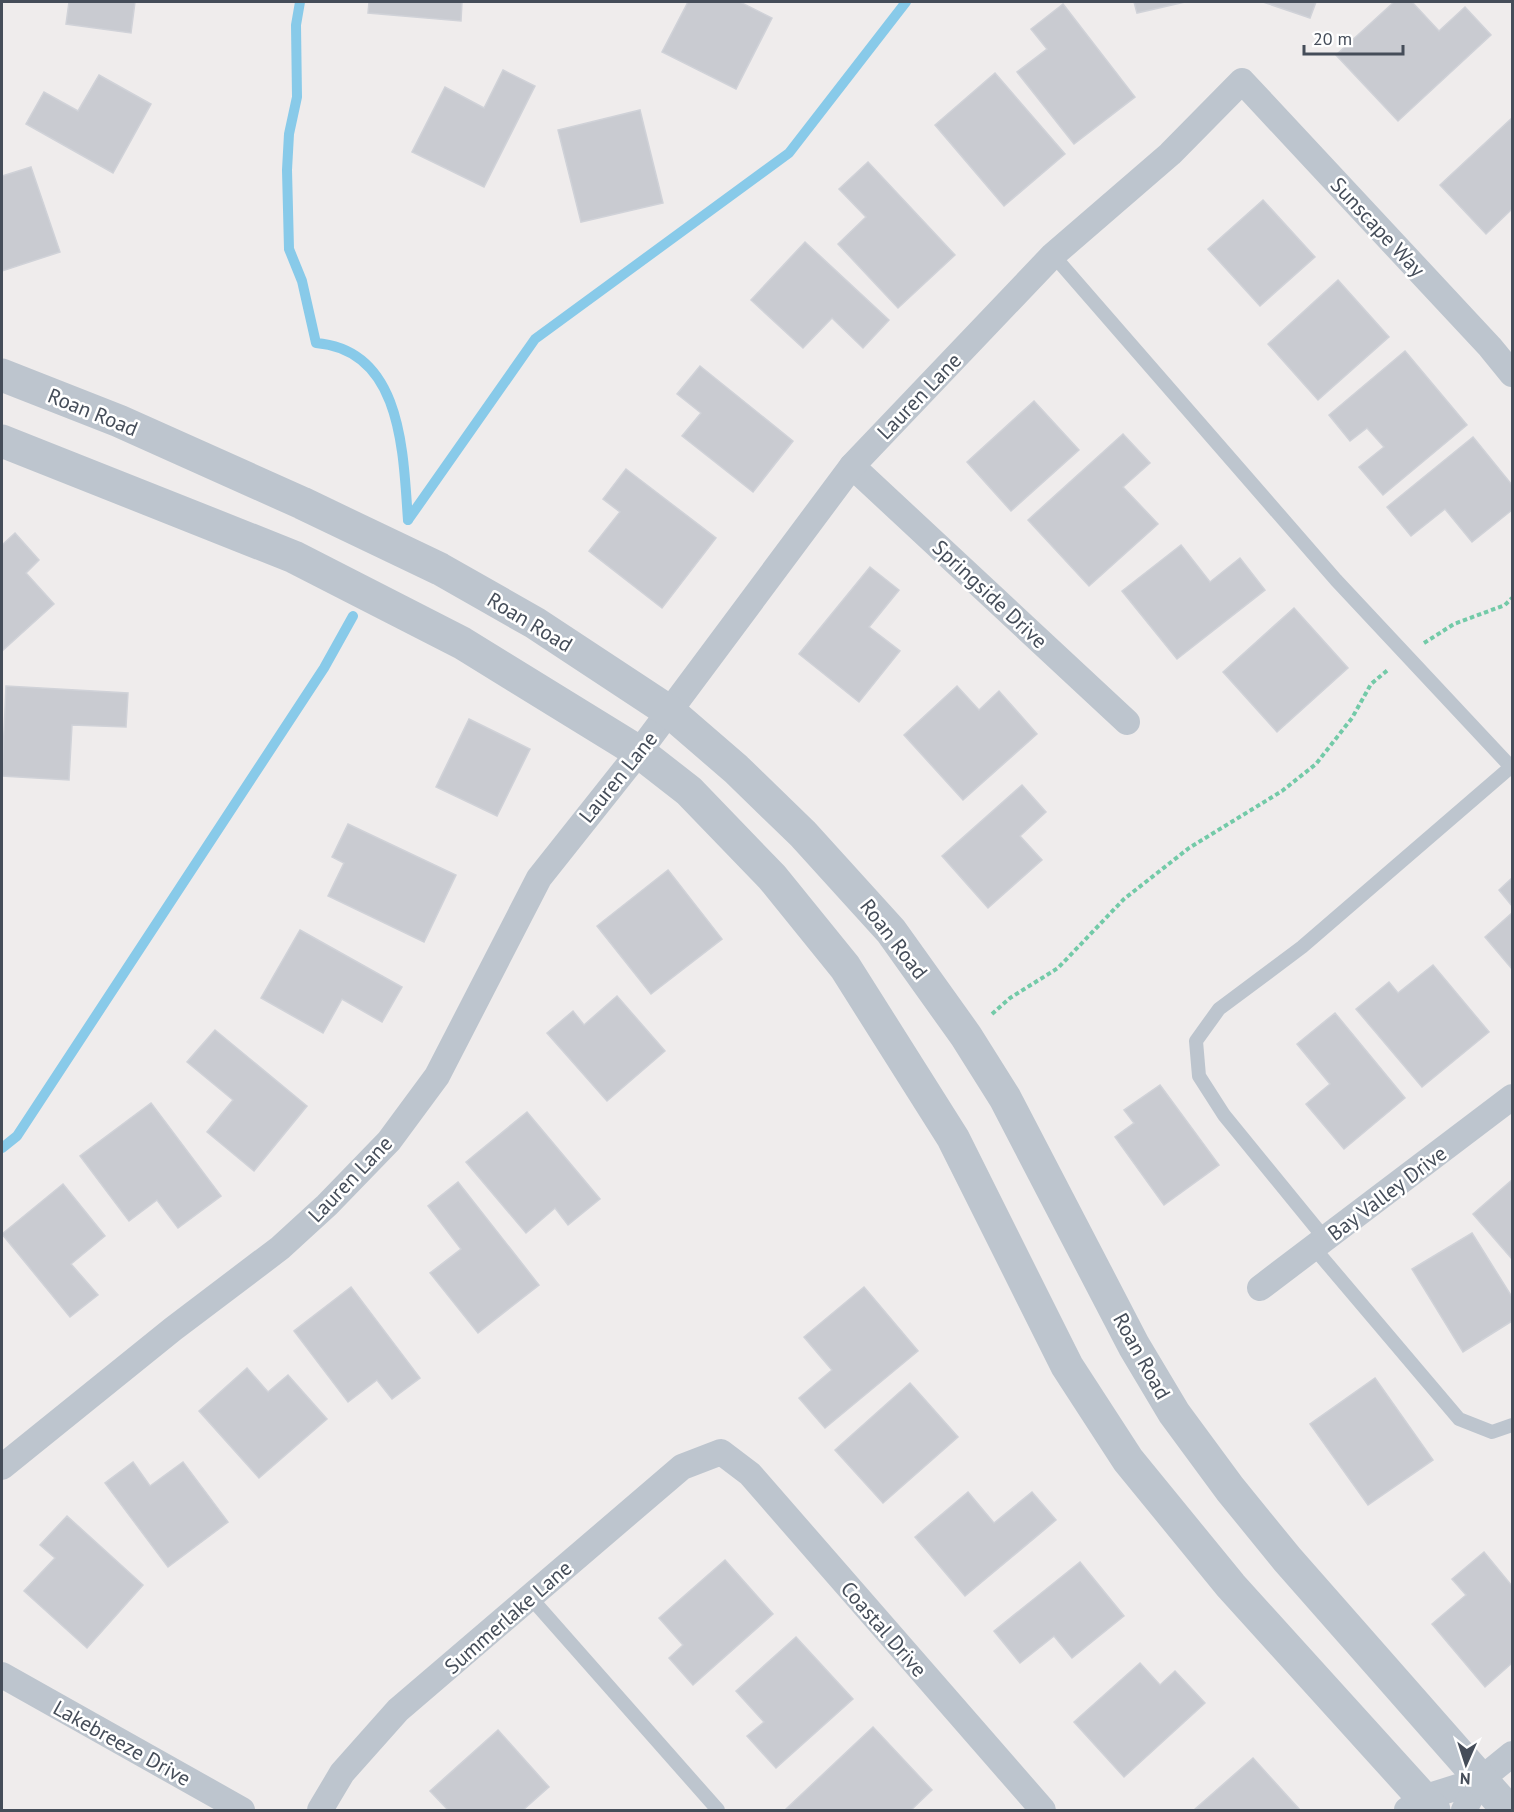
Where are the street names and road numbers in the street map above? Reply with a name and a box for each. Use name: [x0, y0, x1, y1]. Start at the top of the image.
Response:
street label: Sunscape Way: [1325, 171, 1431, 283]
street label: Lauren Lane: [871, 347, 967, 445]
street label: Roan Road: [44, 382, 142, 442]
street label: Springside Drive: [927, 534, 1053, 654]
street label: Roan Road: [482, 586, 578, 658]
street label: Lauren Lane: [573, 726, 663, 828]
street label: Roan Road: [854, 893, 934, 985]
street label: Lauren Lane: [302, 1130, 398, 1228]
street label: Bay Valley Drive: [1322, 1139, 1452, 1247]
street label: Roan Road: [1107, 1308, 1177, 1404]
street label: Summerlake Lane: [439, 1554, 577, 1680]
street label: Coastal Drive: [835, 1576, 933, 1682]
street label: Lakebreeze Drive: [49, 1694, 195, 1792]

